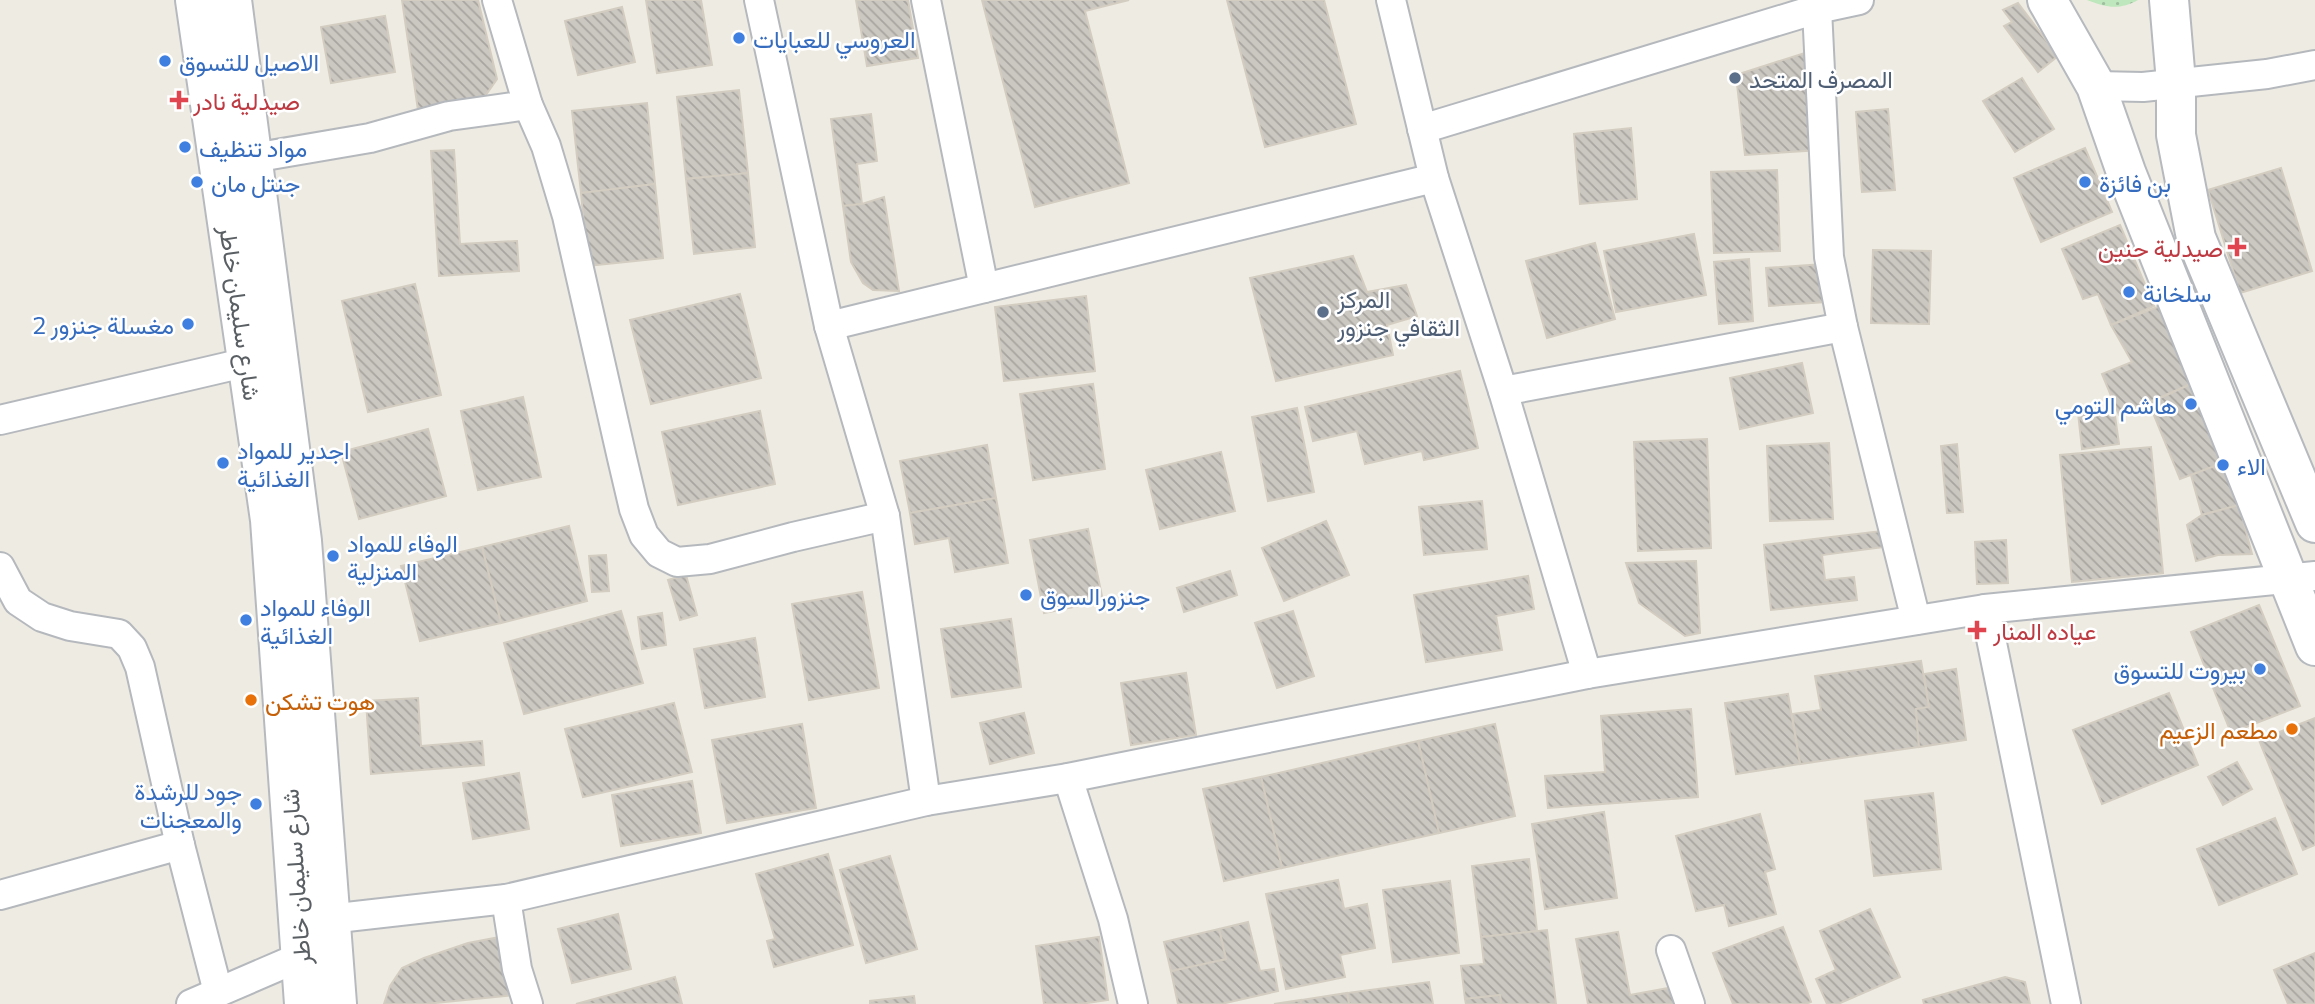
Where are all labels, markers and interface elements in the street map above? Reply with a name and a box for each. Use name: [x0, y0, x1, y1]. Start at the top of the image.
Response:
place label: العروسي للعبايات: [753, 24, 916, 59]
marker: العروسي للعبايات: [731, 30, 747, 46]
place label: الاصيل للتسوق: [179, 47, 319, 78]
marker: الاصيل للتسوق: [157, 53, 173, 69]
place label: المصرف المتحد: [1749, 64, 1893, 95]
marker: المصرف المتحد: [1727, 70, 1743, 86]
place label: صيدلية نادر: [192, 86, 300, 117]
marker: صيدلية نادر: [171, 92, 187, 108]
place label: مواد تنظيف: [199, 133, 307, 164]
marker: مواد تنظيف: [177, 139, 193, 155]
place label: جنتل مان: [211, 168, 300, 198]
place label: بن فائزة: [2099, 168, 2171, 199]
marker: جنتل مان: [189, 174, 205, 190]
marker: بن فائزة: [2077, 174, 2093, 190]
street label: شارع سليمان خاطر: [211, 223, 268, 403]
place label: صيدلية حنين: [2098, 233, 2223, 263]
marker: صيدلية حنين: [2229, 239, 2245, 255]
place label: سلخانة: [2143, 278, 2211, 307]
place label: المركز الثقافي جنزور: [1336, 284, 1460, 347]
marker: سلخانة: [2121, 284, 2137, 300]
marker: المركز الثقافي جنزور: [1315, 304, 1331, 320]
place label: مغسلة جنزور 2: [33, 310, 174, 341]
marker: مغسلة جنزور 2: [180, 316, 196, 332]
place label: هاشم التومي: [2055, 390, 2177, 425]
marker: هاشم التومي: [2183, 396, 2199, 412]
place label: اجدير للمواد الغذائية: [237, 435, 350, 493]
place label: الاء: [2237, 451, 2266, 480]
marker: اجدير للمواد الغذائية: [215, 455, 231, 471]
marker: الاء: [2215, 457, 2231, 473]
place label: الوفاء للمواد المنزلية: [347, 528, 458, 587]
marker: الوفاء للمواد المنزلية: [325, 548, 341, 564]
place label: جنزورالسوق: [1040, 581, 1150, 612]
marker: جنزورالسوق: [1018, 587, 1034, 603]
place label: الوفاء للمواد الغذائية: [260, 592, 371, 650]
marker: الوفاء للمواد الغذائية: [238, 612, 254, 628]
place label: عياده المنار: [1992, 616, 2097, 647]
marker: عياده المنار: [1967, 620, 1987, 640]
place label: بيروت للتسوق: [2114, 655, 2246, 686]
marker: بيروت للتسوق: [2252, 661, 2268, 677]
place label: هوت تشكن: [265, 686, 375, 717]
marker: هوت تشكن: [243, 692, 259, 708]
place label: مطعم الزعيم: [2159, 715, 2278, 747]
marker: مطعم الزعيم: [2284, 721, 2300, 737]
place label: جود للرشدة والمعجنات: [134, 776, 242, 835]
street label: شارع سليمان خاطر: [274, 788, 319, 967]
marker: جود للرشدة والمعجنات: [248, 796, 264, 812]

